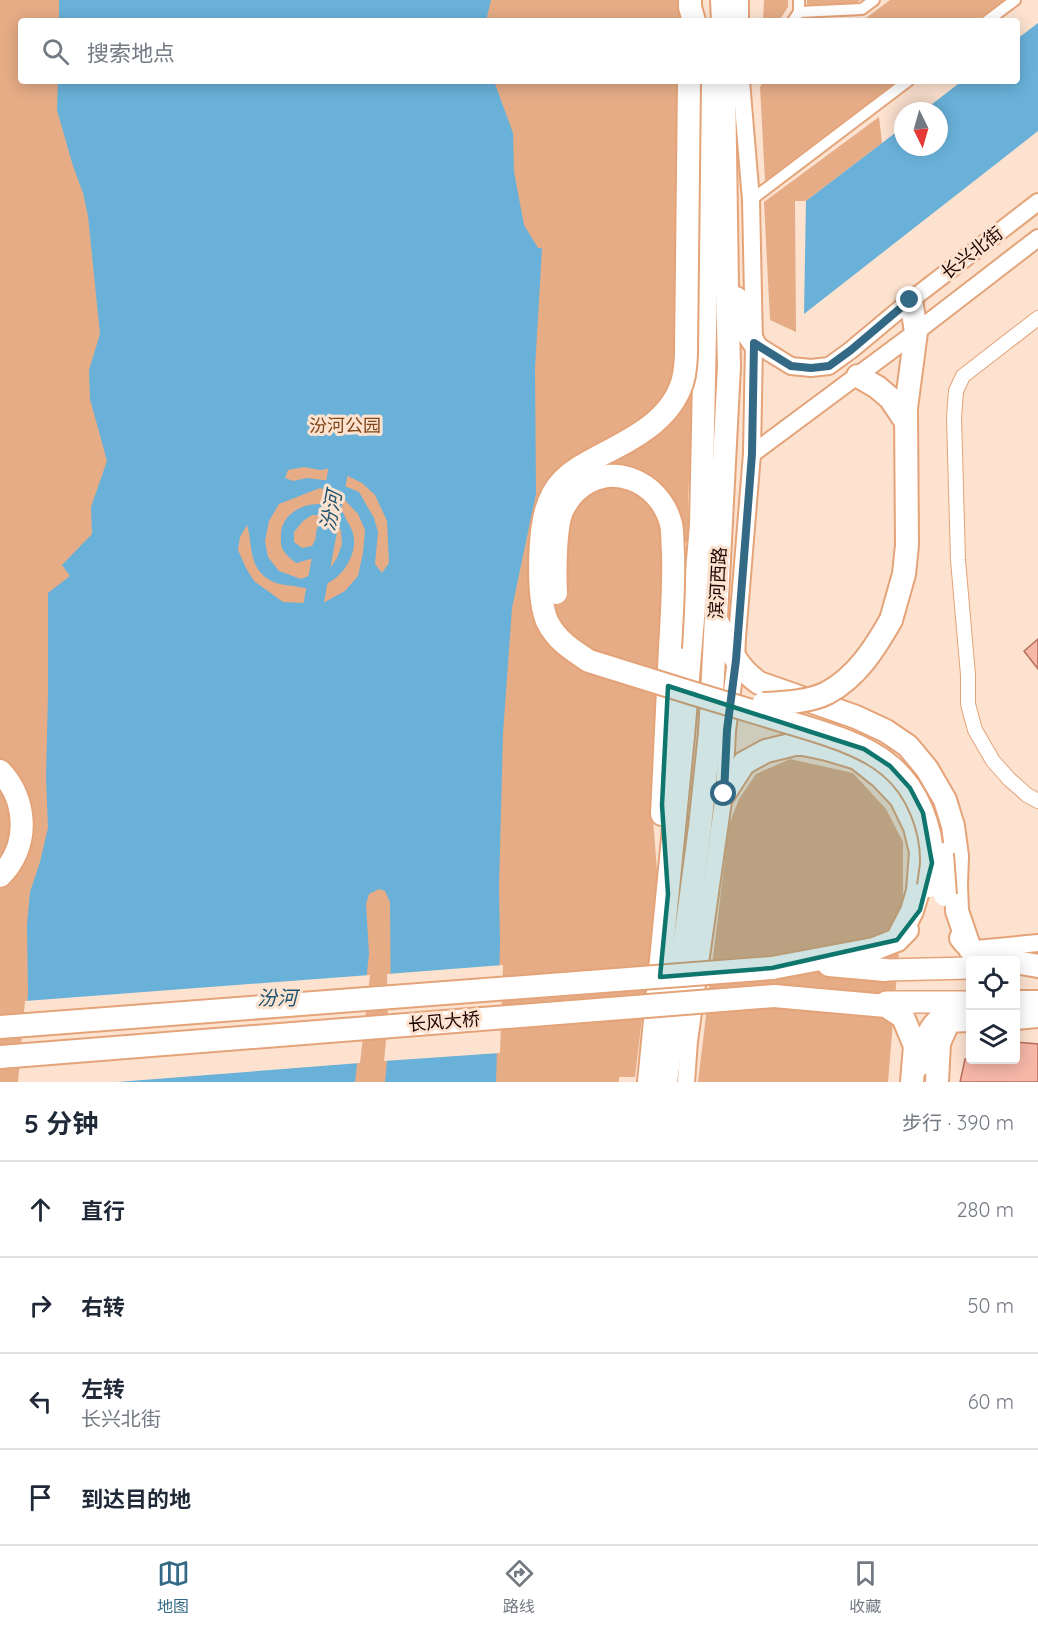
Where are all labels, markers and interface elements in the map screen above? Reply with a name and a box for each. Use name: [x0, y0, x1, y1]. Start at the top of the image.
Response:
search box: [18, 18, 1020, 84]
icon: search: [39, 35, 72, 68]
text: 搜索地点: [87, 39, 175, 67]
north arrow: [894, 102, 948, 156]
street label: 长兴北街: [936, 221, 1007, 284]
route end: [896, 286, 922, 312]
park label: 汾河公园: [309, 414, 381, 437]
water label: 汾河: [314, 485, 347, 533]
street label: 滨河西路: [704, 546, 731, 620]
route start: [710, 780, 736, 806]
map controls: [966, 956, 1020, 1064]
button: locate: [966, 956, 1020, 1010]
water label: 汾河: [257, 985, 301, 1010]
street label: 长风大桥: [407, 1007, 481, 1036]
button: layers: [966, 1010, 1020, 1064]
text: 5 分钟: [24, 1107, 98, 1140]
text: 步行 · 390 m: [902, 1110, 1014, 1135]
icon: ahead: [24, 1193, 57, 1226]
text: 直行: [81, 1197, 125, 1225]
text: 280 m: [957, 1197, 1014, 1222]
icon: right: [24, 1289, 57, 1322]
text: 右转: [81, 1293, 125, 1321]
text: 50 m: [968, 1293, 1014, 1318]
text: 左转: [81, 1375, 125, 1403]
icon: left: [24, 1385, 57, 1418]
text: 60 m: [968, 1389, 1014, 1414]
text: 长兴北街: [81, 1406, 161, 1431]
icon: arrive: [24, 1481, 57, 1514]
text: 到达目的地: [81, 1485, 191, 1513]
tab: 地图: [157, 1557, 190, 1617]
tab: 路线: [503, 1557, 536, 1617]
tab: 收藏: [849, 1557, 882, 1617]

